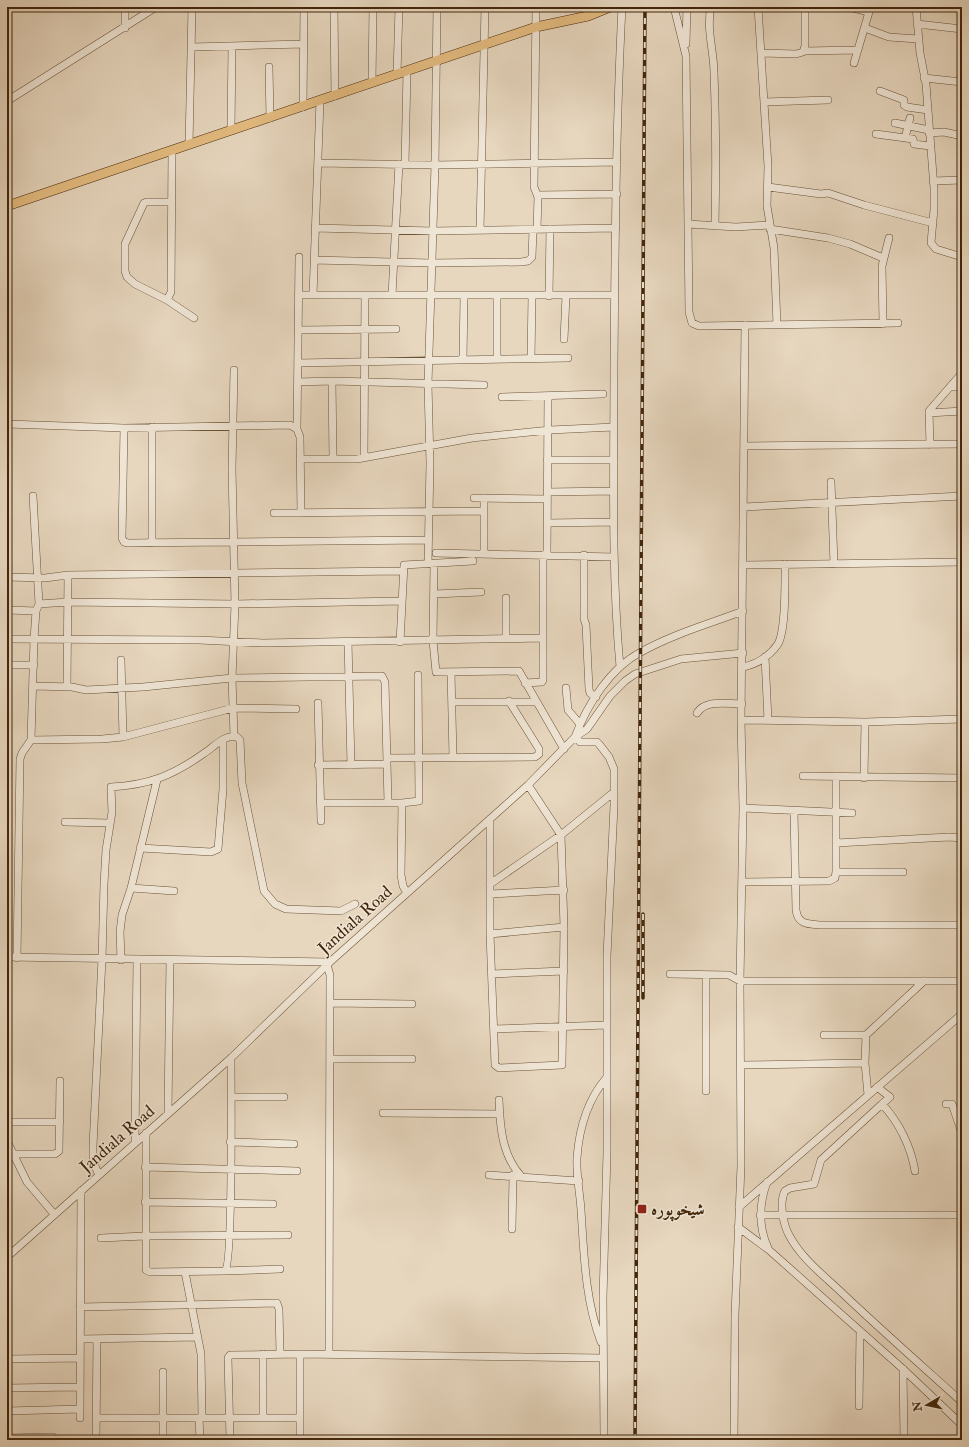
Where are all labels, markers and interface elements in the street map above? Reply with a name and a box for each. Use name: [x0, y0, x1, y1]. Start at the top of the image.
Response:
street label: Jandiala Road: [313, 881, 398, 960]
street label: Jandiala Road: [74, 1100, 160, 1179]
place label: شیخوپورہ: [651, 1199, 705, 1222]
marker: شیخوپورہ: [636, 1203, 648, 1215]
north arrow: [907, 1385, 947, 1425]
text: N: [910, 1399, 925, 1413]

